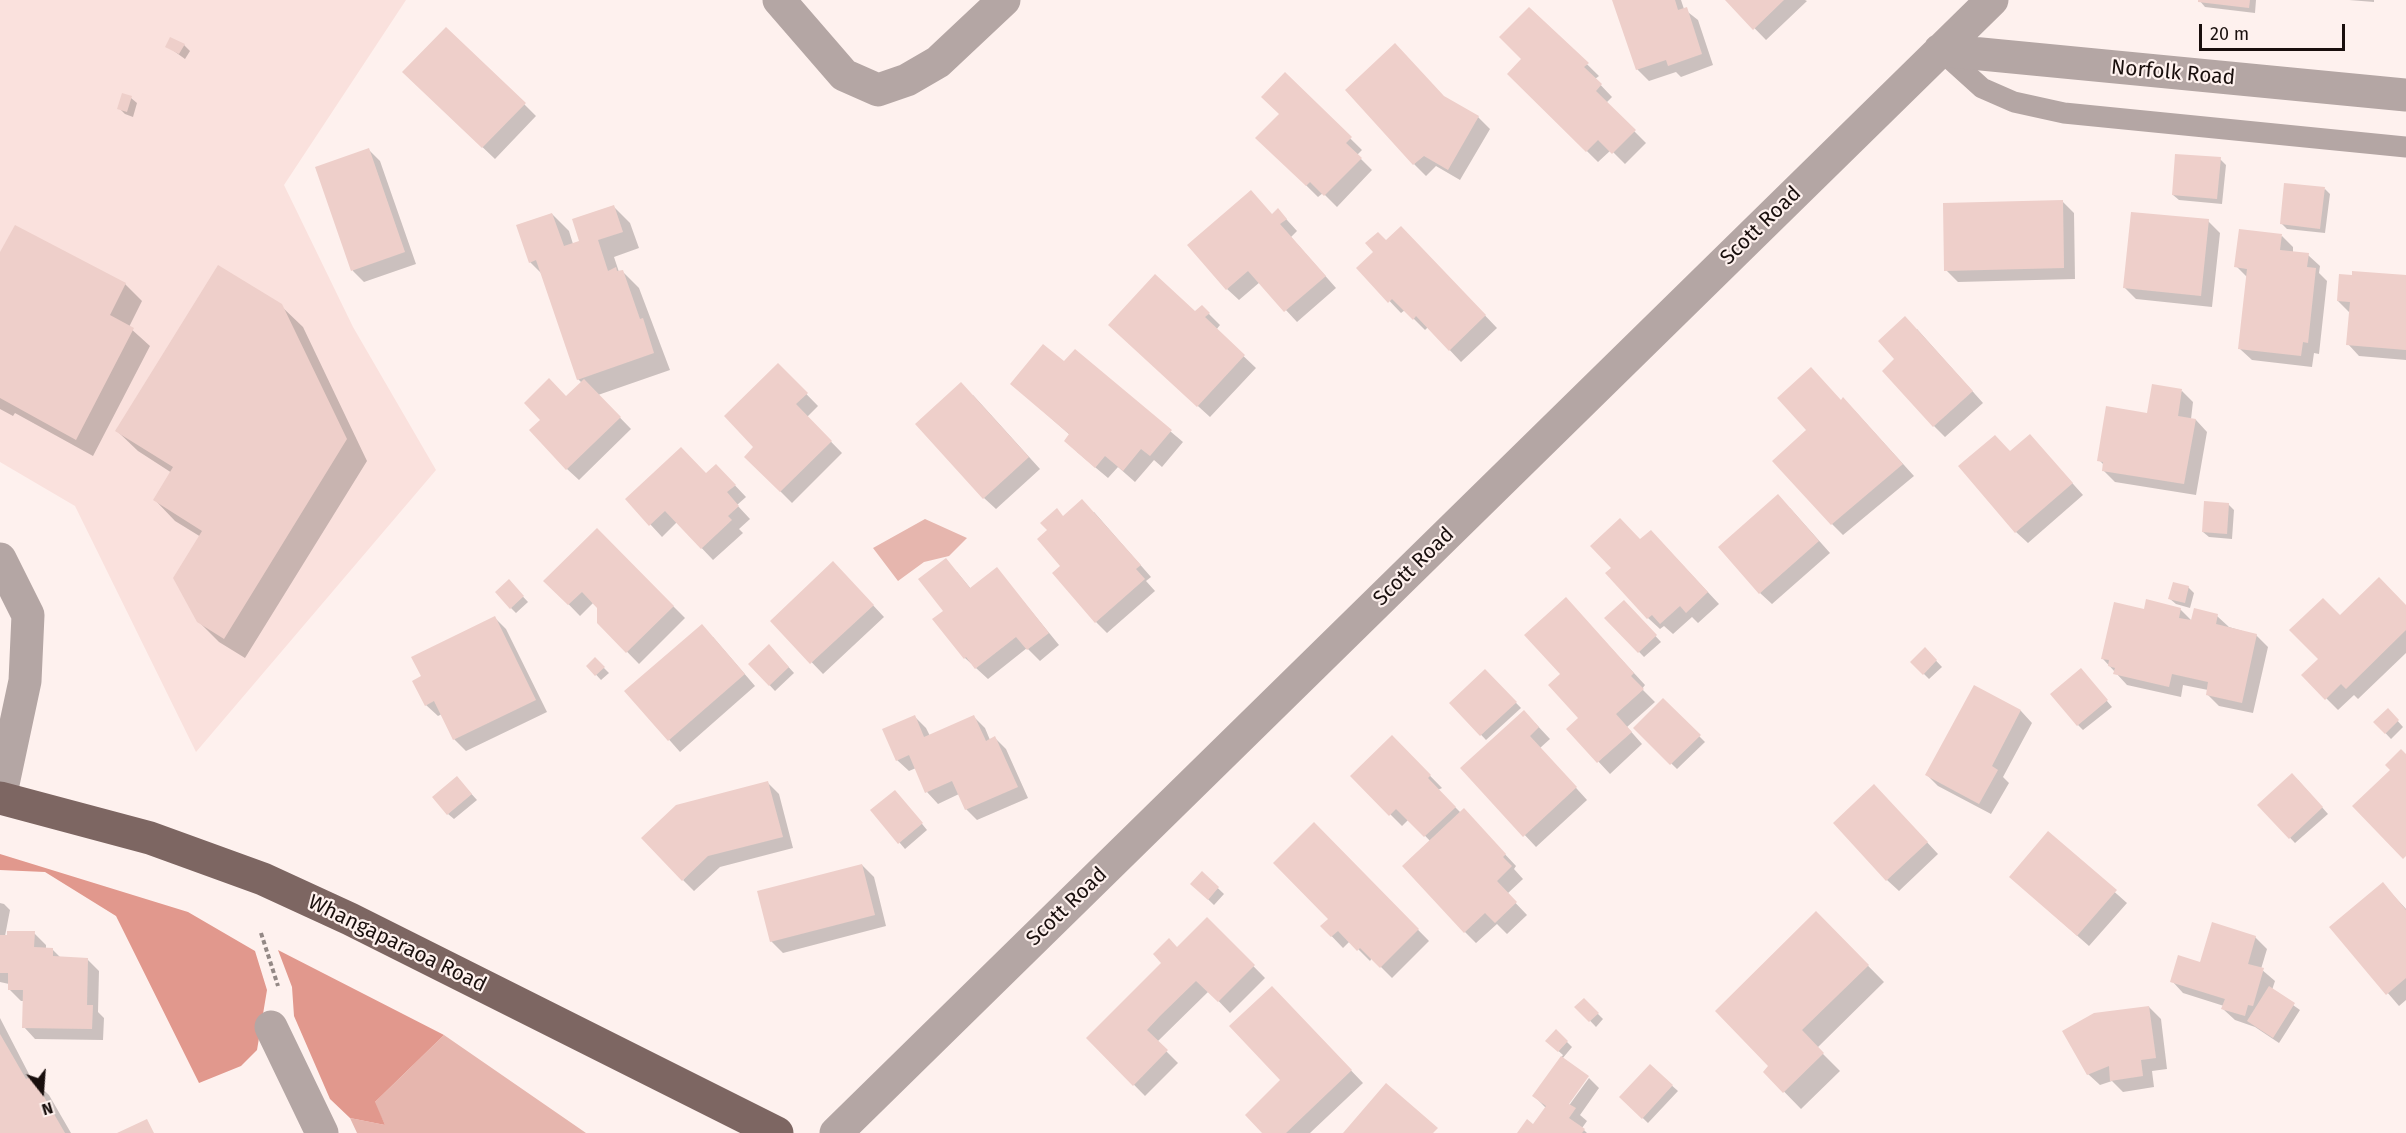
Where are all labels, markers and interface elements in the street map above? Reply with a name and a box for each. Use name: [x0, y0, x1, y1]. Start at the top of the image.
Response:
scale bar: [2202, 12, 2348, 50]
text: 20 m: [2210, 23, 2249, 45]
street label: Norfolk Road: [2110, 55, 2236, 91]
street label: Scott Road: [1715, 181, 1807, 271]
street label: Scott Road: [1368, 522, 1460, 612]
street label: Scott Road: [1021, 862, 1113, 952]
street label: Whangaparaoa Road: [304, 890, 490, 998]
north arrow: [12, 1061, 72, 1121]
text: N: [40, 1098, 55, 1119]

